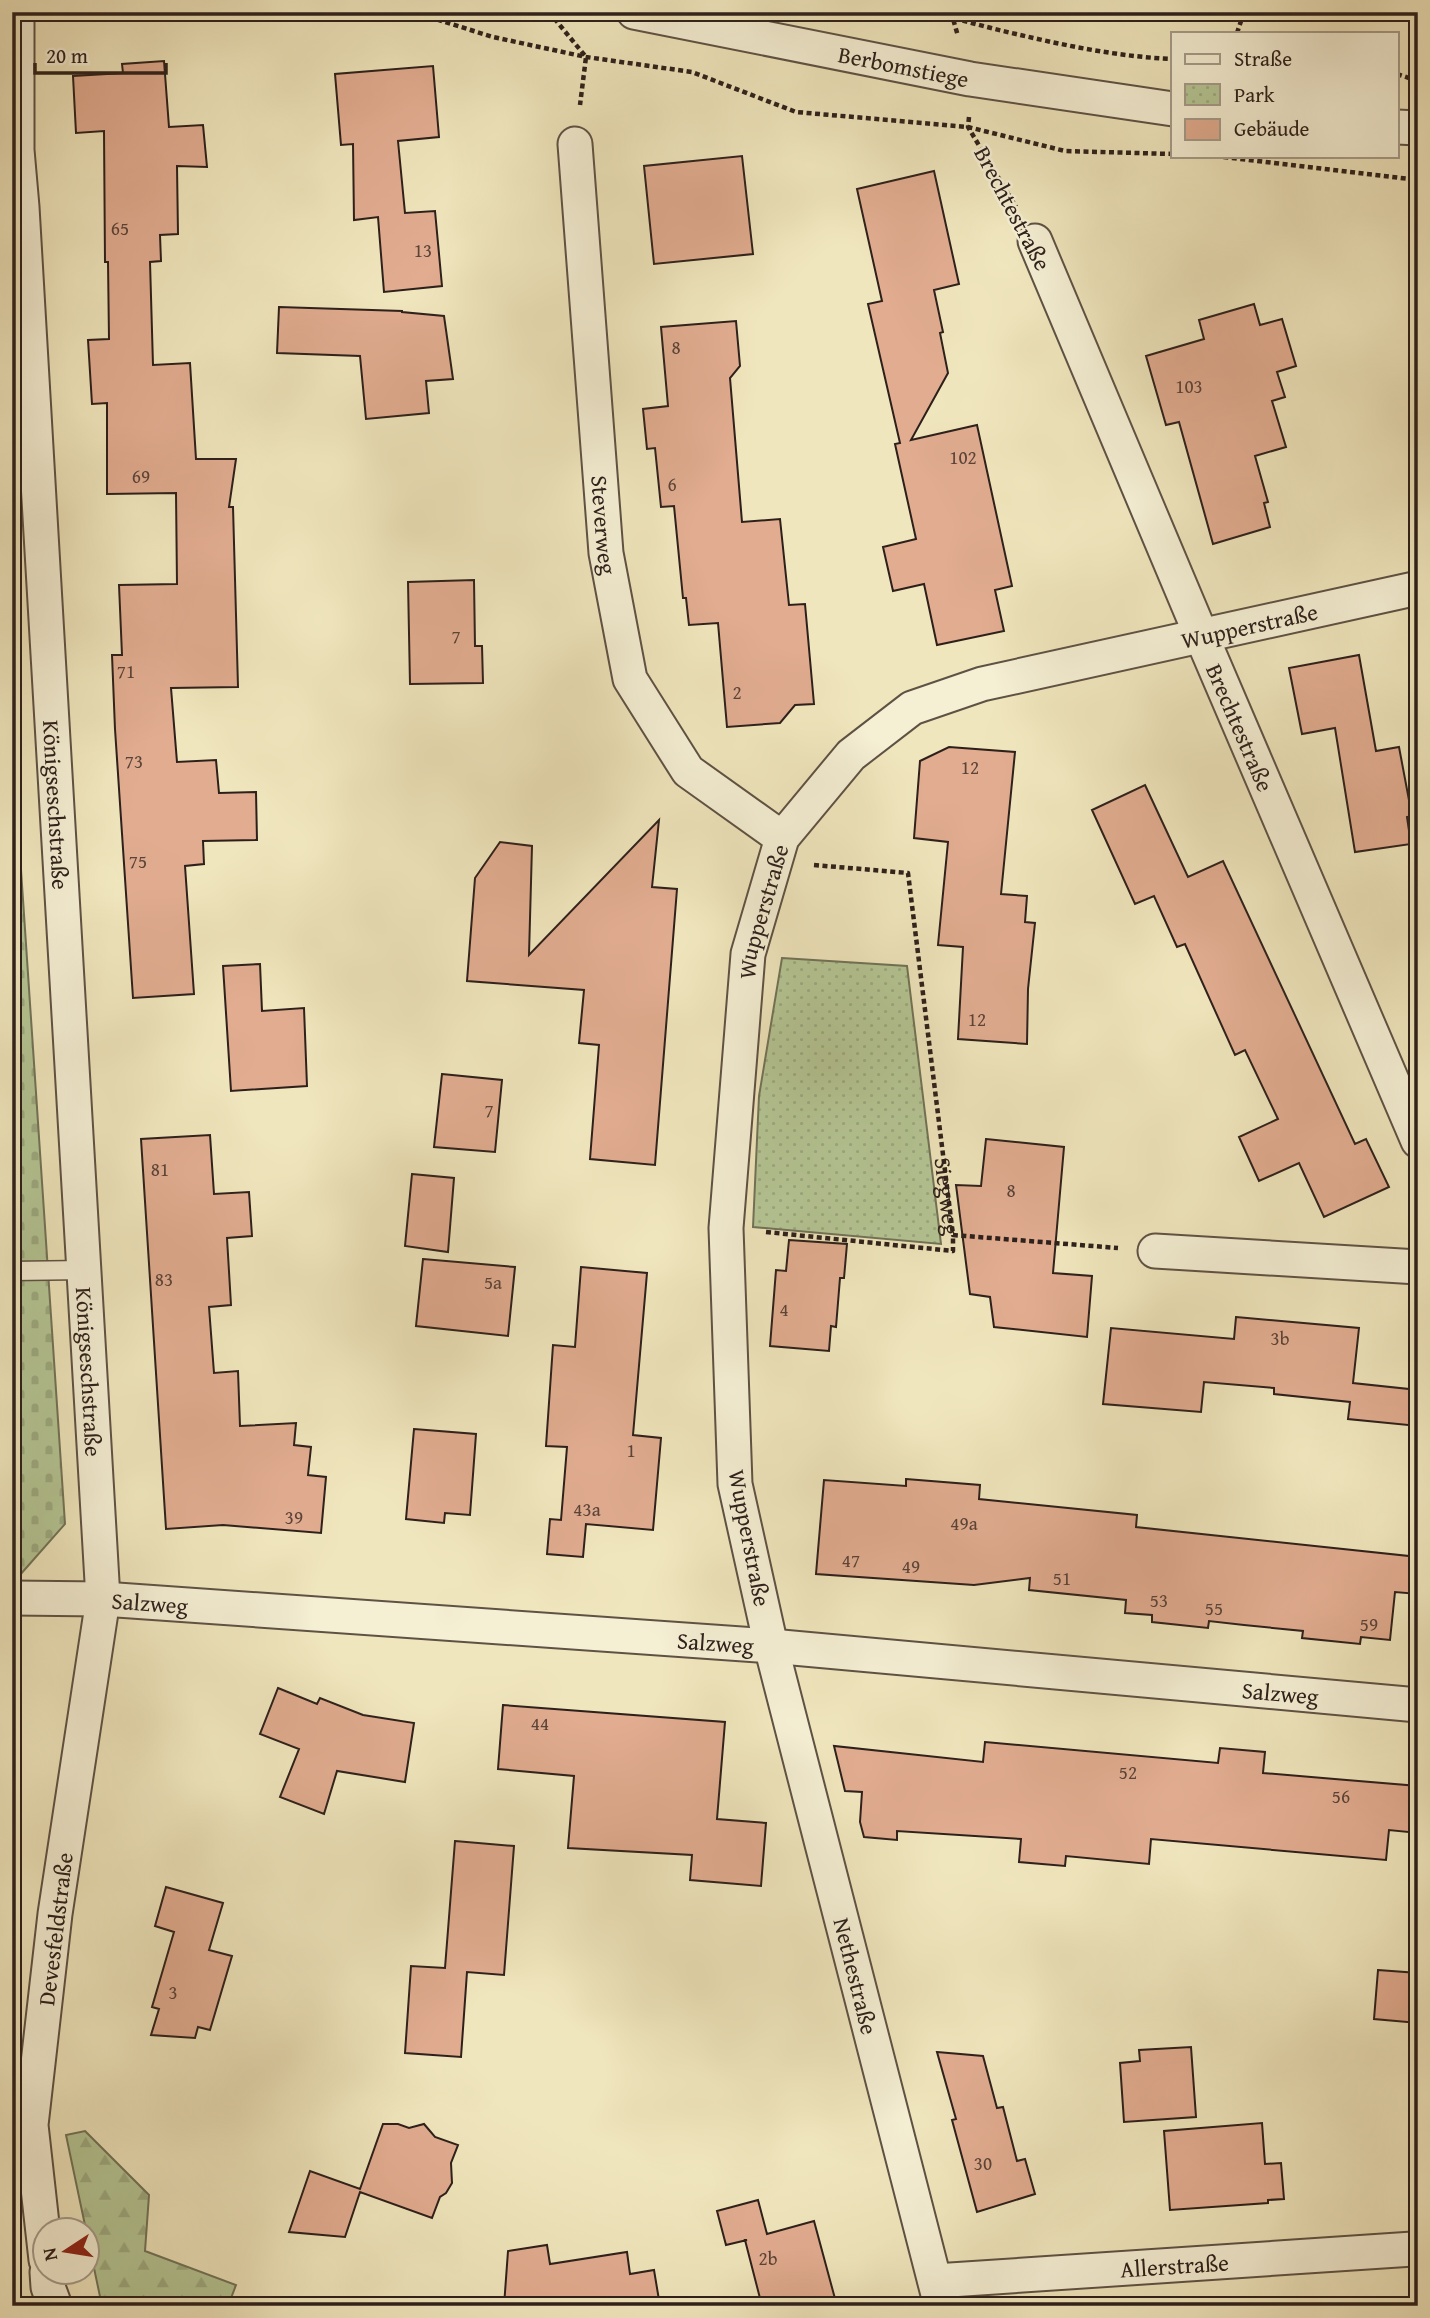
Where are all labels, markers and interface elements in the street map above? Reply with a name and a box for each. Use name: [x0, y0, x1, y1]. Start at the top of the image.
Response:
scale bar: [35, 32, 166, 76]
legend: [1171, 32, 1398, 158]
street label: Berbomstiege: [835, 37, 972, 95]
text: 20 m: [46, 40, 88, 71]
text: Straße: [1234, 43, 1292, 74]
text: Park: [1234, 79, 1275, 110]
text: Gebäude: [1234, 113, 1310, 144]
street label: Brechtestraße: [966, 140, 1060, 276]
house number: 65: [111, 214, 129, 242]
house number: 13: [414, 236, 432, 264]
house number: 8: [671, 333, 681, 361]
house number: 103: [1175, 372, 1203, 400]
house number: 102: [949, 443, 977, 471]
house number: 69: [132, 462, 150, 490]
house number: 6: [667, 470, 677, 498]
street label: Steverweg: [584, 474, 626, 578]
street label: Wupperstraße: [1178, 594, 1321, 656]
house number: 7: [451, 622, 461, 650]
house number: 71: [117, 657, 135, 685]
street label: Brechtestraße: [1199, 658, 1283, 797]
house number: 2: [732, 678, 742, 706]
street label: Königseschstraße: [35, 719, 78, 890]
house number: 73: [125, 747, 143, 775]
house number: 12: [961, 753, 979, 781]
street label: Wupperstraße: [730, 840, 796, 980]
house number: 75: [129, 847, 147, 875]
house number: 12: [968, 1005, 986, 1033]
house number: 7: [484, 1096, 494, 1124]
house number: 81: [151, 1155, 169, 1183]
street label: Siegweg: [927, 1155, 969, 1237]
house number: 8: [1006, 1176, 1016, 1204]
house number: 83: [155, 1265, 173, 1293]
house number: 5a: [484, 1268, 502, 1296]
street label: Königseschstraße: [68, 1286, 111, 1458]
house number: 4: [779, 1295, 789, 1323]
house number: 3b: [1271, 1324, 1290, 1352]
house number: 1: [626, 1436, 636, 1464]
street label: Wupperstraße: [721, 1467, 779, 1609]
house number: 43a: [573, 1495, 601, 1523]
house number: 39: [285, 1503, 303, 1531]
house number: 49a: [950, 1509, 978, 1537]
house number: 47: [842, 1546, 860, 1574]
house number: 49: [902, 1552, 920, 1580]
house number: 51: [1053, 1564, 1071, 1592]
street label: Salzweg: [110, 1583, 190, 1621]
house number: 53: [1150, 1586, 1168, 1614]
house number: 55: [1205, 1594, 1223, 1622]
house number: 59: [1360, 1610, 1378, 1638]
street label: Salzweg: [676, 1623, 755, 1661]
street label: Salzweg: [1241, 1673, 1320, 1712]
house number: 44: [531, 1709, 549, 1737]
house number: 52: [1119, 1758, 1137, 1786]
house number: 56: [1332, 1782, 1350, 1810]
street label: Devesfeldstraße: [29, 1850, 81, 2008]
street label: Nethestraße: [826, 1914, 886, 2038]
house number: 3: [168, 1978, 178, 2006]
house number: 30: [974, 2149, 992, 2177]
north arrow: [32, 2216, 102, 2286]
house number: 2b: [759, 2244, 778, 2272]
text: N: [34, 2245, 64, 2264]
street label: Allerstraße: [1119, 2245, 1230, 2285]

